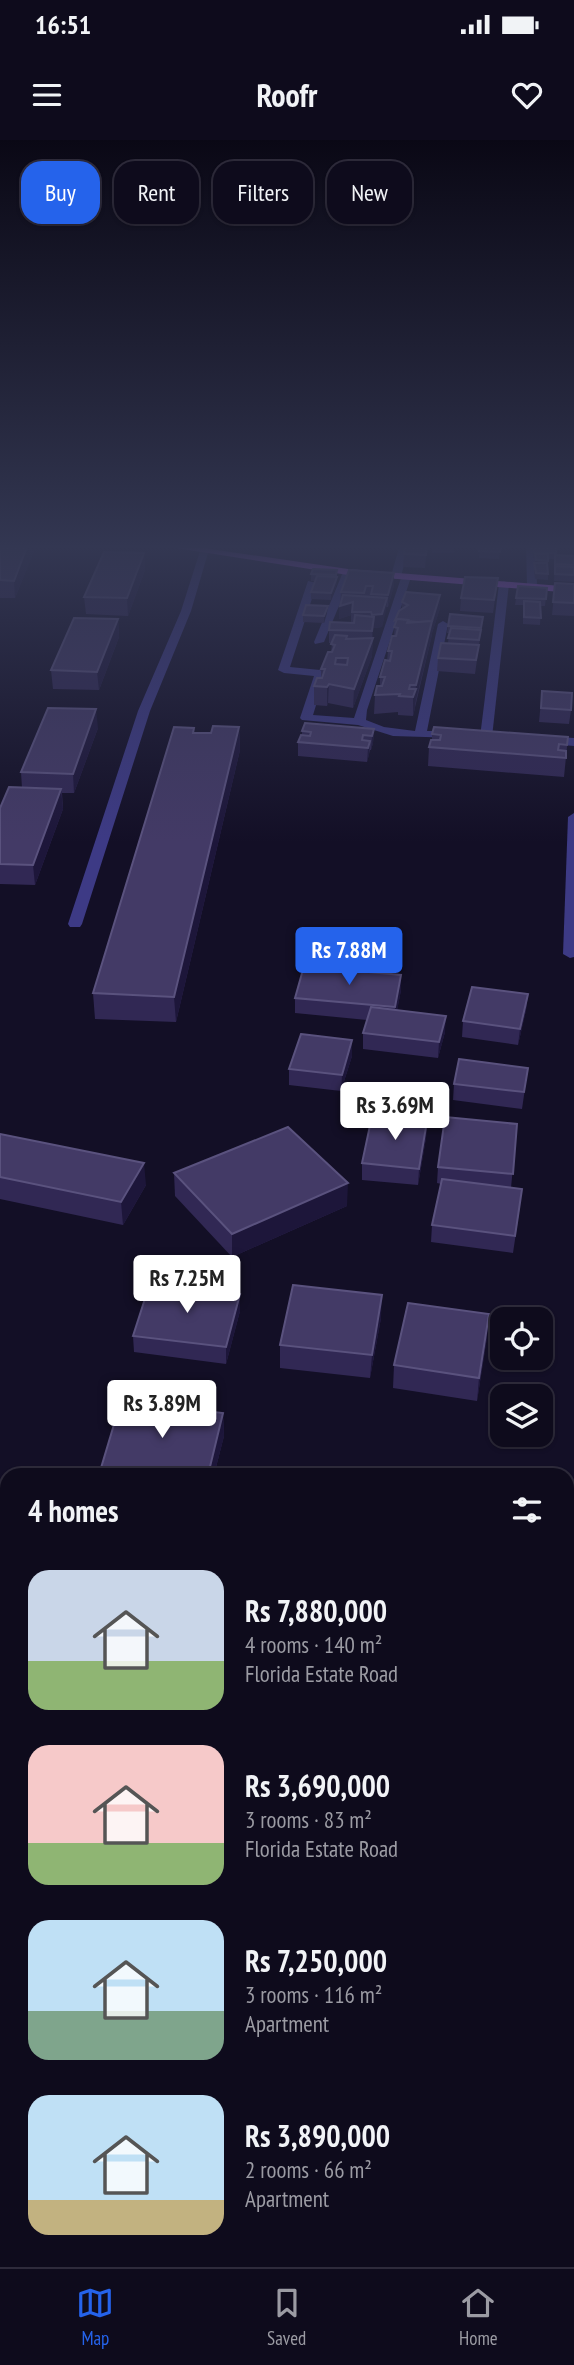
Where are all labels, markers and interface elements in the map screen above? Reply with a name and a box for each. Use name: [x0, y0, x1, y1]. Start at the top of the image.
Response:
text: 16:51: [35, 8, 91, 41]
text: Roofr: [257, 74, 317, 116]
icon: menu: [28, 76, 66, 114]
icon: heart: [508, 76, 546, 114]
chip: Buy: [21, 161, 100, 224]
chip: Rent: [114, 161, 199, 224]
chip: Filters: [213, 161, 313, 224]
chip: New: [327, 161, 412, 224]
pin: Rs 7.88M: [277, 928, 421, 987]
text: Rs 7.88M: [311, 935, 387, 964]
pin: Rs 3.69M: [323, 1082, 467, 1142]
text: Rs 3.69M: [356, 1090, 434, 1119]
pin: Rs 7.25M: [115, 1256, 259, 1315]
text: Rs 7.25M: [149, 1263, 225, 1292]
map controls: [490, 1307, 553, 1447]
button: locate: [490, 1307, 553, 1370]
pin: Rs 3.89M: [90, 1380, 234, 1440]
button: layers: [490, 1384, 553, 1447]
text: Rs 3.89M: [123, 1388, 201, 1417]
text: 4 homes: [28, 1491, 119, 1530]
icon: filters: [508, 1491, 546, 1529]
text: Rs 7,880,000: [245, 1591, 387, 1630]
icon: home: [84, 1598, 168, 1682]
text: 4 rooms · 140 m²: [245, 1630, 382, 1659]
text: Florida Estate Road: [245, 1659, 398, 1688]
text: Rs 3,690,000: [245, 1766, 390, 1805]
icon: home: [84, 1773, 168, 1857]
text: 3 rooms · 83 m²: [245, 1805, 372, 1834]
text: Florida Estate Road: [245, 1834, 398, 1863]
text: Rs 7,250,000: [245, 1941, 387, 1980]
icon: home: [84, 1948, 168, 2032]
text: 3 rooms · 116 m²: [245, 1980, 382, 2009]
text: Apartment: [245, 2009, 329, 2038]
text: Rs 3,890,000: [245, 2116, 390, 2155]
icon: home: [84, 2123, 168, 2207]
text: 2 rooms · 66 m²: [245, 2155, 372, 2184]
text: Apartment: [245, 2184, 329, 2213]
tab: Map: [76, 2284, 114, 2350]
tab: Saved: [267, 2284, 306, 2350]
tab: Home: [459, 2284, 498, 2350]

